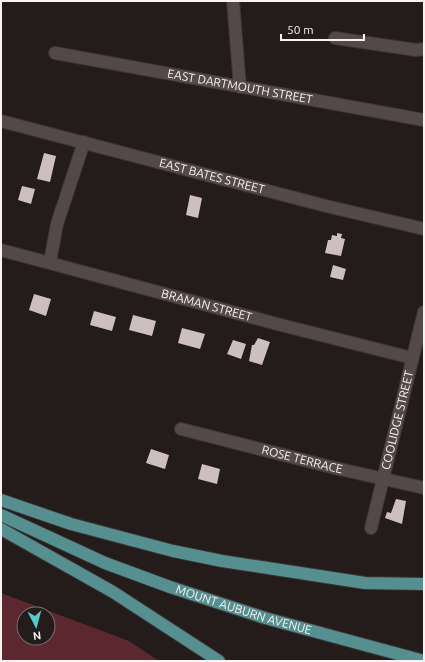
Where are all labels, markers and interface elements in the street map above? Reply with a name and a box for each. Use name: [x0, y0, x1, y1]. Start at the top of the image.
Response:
scale bar: [281, 16, 364, 42]
text: 50 m: [287, 23, 314, 36]
street label: EAST DARTMOUTH STREET: [166, 67, 314, 106]
street label: EAST BATES STREET: [158, 156, 266, 196]
street label: BRAMAN STREET: [160, 286, 254, 323]
street label: COOLIDGE STREET: [379, 369, 415, 471]
street label: ROSE TERRACE: [260, 443, 344, 476]
street label: MOUNT AUBURN AVENUE: [174, 582, 313, 636]
north arrow: [16, 606, 56, 646]
text: N: [32, 630, 42, 642]

